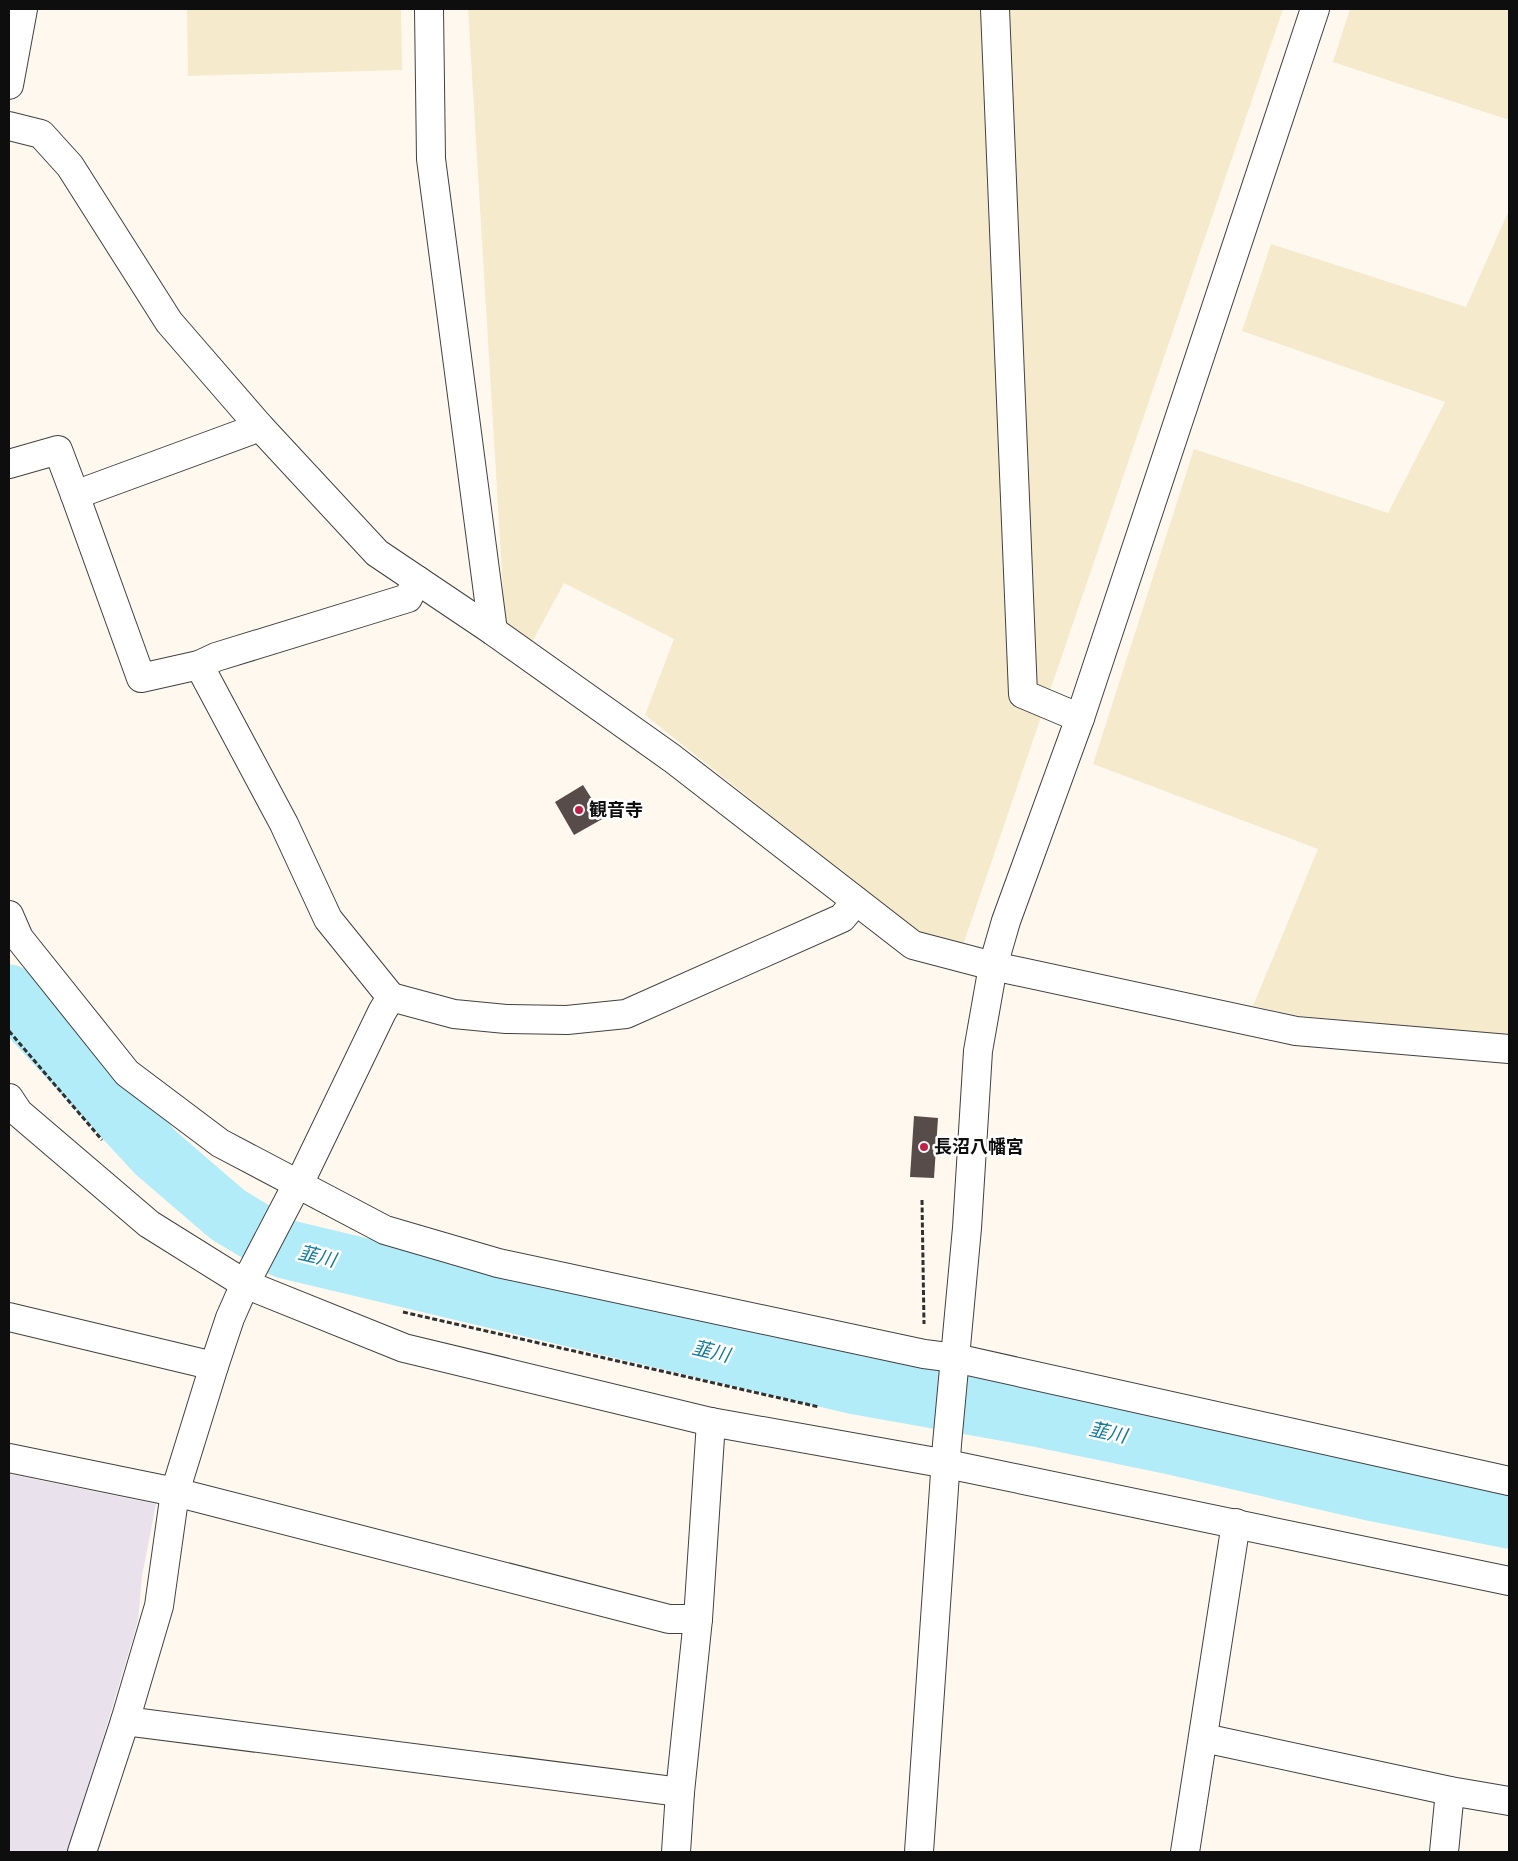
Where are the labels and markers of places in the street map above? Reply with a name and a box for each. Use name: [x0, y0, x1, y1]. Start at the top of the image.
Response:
place label: 観音寺: [589, 799, 643, 820]
marker: 観音寺: [573, 804, 585, 816]
place label: 長沼八幡宮: [934, 1136, 1024, 1157]
marker: 長沼八幡宮: [918, 1141, 930, 1153]

